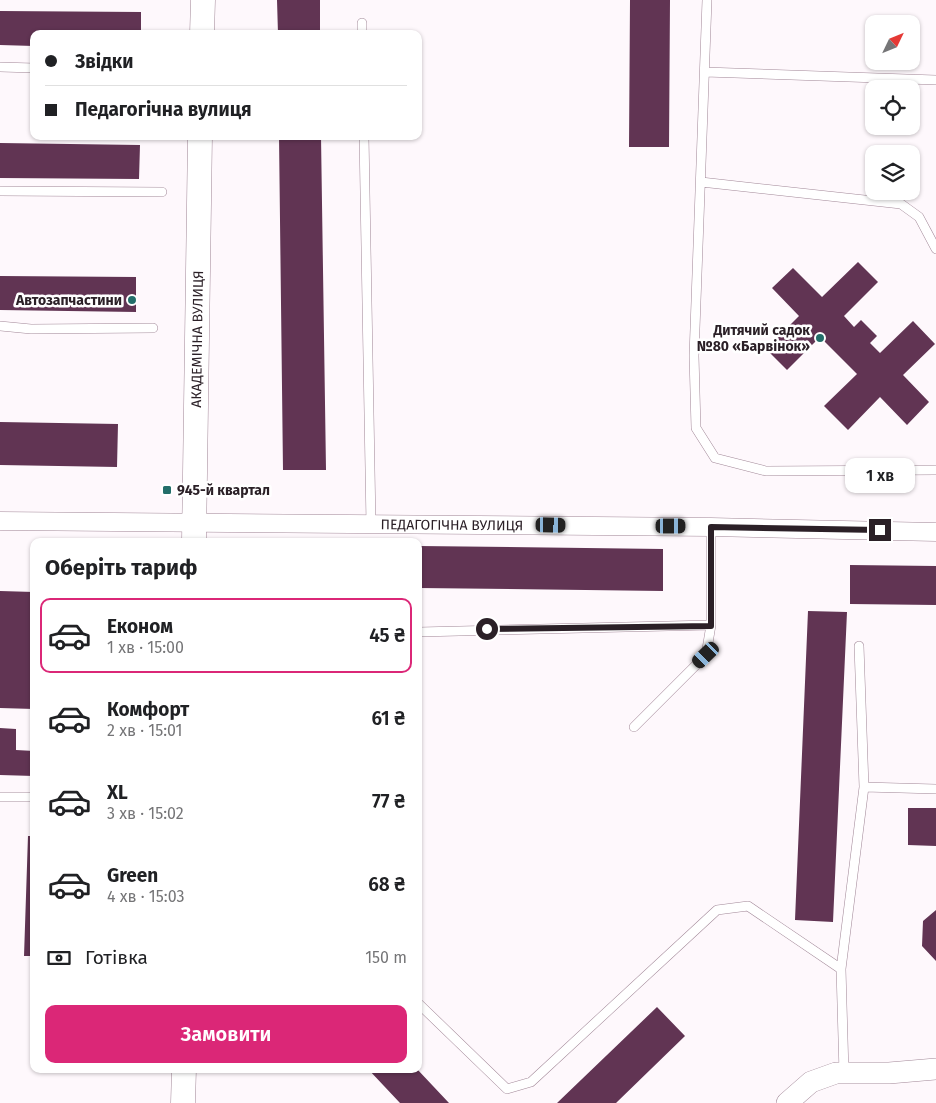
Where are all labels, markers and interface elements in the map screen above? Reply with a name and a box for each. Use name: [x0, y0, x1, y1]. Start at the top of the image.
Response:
north arrow: [865, 15, 920, 70]
map controls: [865, 15, 920, 200]
text: Звідки: [75, 50, 133, 73]
button: locate: [865, 80, 920, 135]
text: Педагогічна вулиця: [75, 98, 252, 121]
button: layers: [865, 145, 920, 200]
street label: АКАДЕМІЧНА ВУЛИЦЯ: [188, 270, 207, 408]
place label: Автозапчастини: [15, 292, 122, 309]
marker: Автозапчастини: [126, 294, 138, 306]
place label: Дитячий садок №80 «Барвінок»: [697, 322, 810, 355]
marker: Дитячий садок №80 «Барвінок»: [814, 332, 826, 344]
callout: 1 хв: [845, 458, 915, 492]
text: 1 хв: [866, 466, 894, 485]
place label: 945-й квартал: [177, 482, 270, 499]
marker: 945-й квартал: [161, 484, 173, 496]
street label: ПЕДАГОГІЧНА ВУЛИЦЯ: [381, 516, 523, 534]
car: [535, 517, 566, 533]
car: [656, 519, 686, 534]
route end: [869, 519, 891, 541]
text: Оберіть тариф: [45, 554, 198, 581]
icon: car: [47, 613, 92, 658]
text: Економ: [107, 615, 173, 638]
route start: [476, 618, 498, 640]
text: 45 ₴: [369, 624, 405, 647]
text: 1 хв · 15:00: [107, 638, 184, 657]
car: [689, 639, 722, 671]
icon: car: [47, 696, 92, 741]
text: Комфорт: [107, 698, 189, 721]
text: 61 ₴: [371, 707, 405, 730]
text: 2 хв · 15:01: [107, 721, 183, 740]
icon: car: [47, 779, 92, 824]
text: XL: [107, 781, 128, 804]
text: 77 ₴: [372, 790, 405, 813]
text: 3 хв · 15:02: [107, 804, 184, 823]
icon: car: [47, 862, 92, 907]
text: Green: [107, 864, 158, 887]
text: 68 ₴: [368, 873, 405, 896]
text: 4 хв · 15:03: [107, 887, 184, 906]
icon: cash: [45, 944, 73, 972]
text: Готівка: [85, 946, 148, 969]
text: 150 m: [365, 948, 407, 967]
button: Замовити: [45, 1005, 407, 1063]

